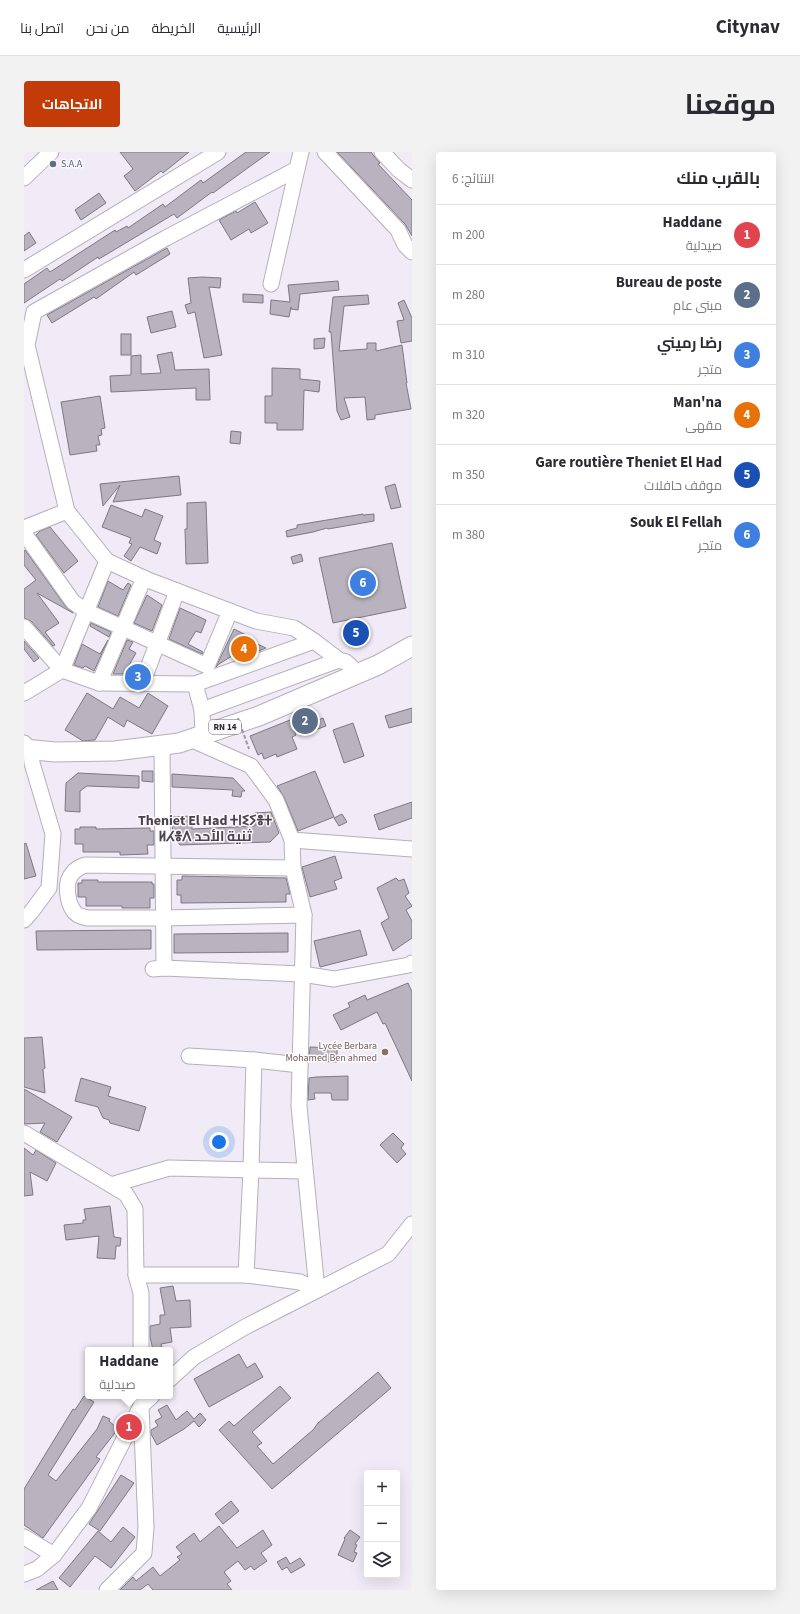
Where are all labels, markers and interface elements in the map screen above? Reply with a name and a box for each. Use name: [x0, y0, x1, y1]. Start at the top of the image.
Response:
text: Citynav: [716, 14, 780, 41]
text: اتصل بنا: [20, 19, 64, 39]
text: من نحن: [86, 19, 130, 39]
text: الخريطة: [152, 19, 195, 39]
text: الرئيسية: [217, 19, 261, 39]
button: الاتجاهات: [24, 81, 120, 127]
text: موقعنا: [685, 85, 776, 125]
place label: S.A.A: [61, 157, 83, 171]
marker: S.A.A: [48, 159, 58, 169]
text: بالقرب منك: [676, 167, 760, 191]
text: النتائج: 6: [452, 170, 495, 188]
text: Haddane: [663, 212, 722, 233]
text: 200 m: [452, 226, 485, 244]
text: 1: [744, 226, 750, 244]
text: صيدلية: [686, 237, 722, 255]
text: Bureau de poste: [616, 272, 722, 293]
text: 280 m: [452, 286, 485, 304]
text: 2: [744, 286, 750, 304]
text: مبنى عام: [673, 297, 722, 315]
text: رضا رميني: [657, 333, 722, 354]
text: 310 m: [452, 346, 485, 364]
text: 3: [744, 346, 750, 364]
text: متجر: [698, 361, 722, 379]
text: Man'na: [673, 392, 722, 413]
text: 320 m: [452, 406, 485, 424]
text: 4: [744, 406, 750, 424]
text: مقهى: [685, 417, 722, 435]
text: Gare routière Theniet El Had: [535, 452, 722, 473]
text: 350 m: [452, 466, 485, 484]
text: 5: [744, 466, 750, 484]
text: موقف حافلات: [644, 477, 722, 495]
text: Souk El Fellah: [630, 512, 722, 533]
text: 380 m: [452, 526, 485, 544]
text: 6: [744, 526, 750, 544]
text: متجر: [698, 537, 722, 555]
pin: 6: [350, 568, 376, 598]
pin: 5: [343, 618, 369, 648]
pin: 4: [231, 634, 257, 664]
pin: 3: [125, 662, 151, 692]
pin: 2: [292, 706, 318, 736]
road number: RN 14: [209, 720, 241, 734]
district label: Theniet El Had ⵜⵏⵉⵢⴻⵜ ⵍⵃⴻⴷ ثنية الأحد: [138, 811, 272, 847]
place label: Lycée Berbara Mohamed Ben ahmed: [285, 1039, 377, 1065]
marker: Lycée Berbara Mohamed Ben ahmed: [380, 1047, 390, 1057]
your location: [209, 1132, 229, 1152]
popup: [85, 1347, 173, 1399]
text: Haddane: [99, 1351, 159, 1372]
text: صيدلية: [99, 1376, 136, 1394]
pin: 1: [116, 1412, 142, 1442]
map controls: [364, 1470, 400, 1578]
button: +: [364, 1470, 400, 1506]
button: −: [364, 1506, 400, 1542]
button: layers: [364, 1542, 400, 1578]

